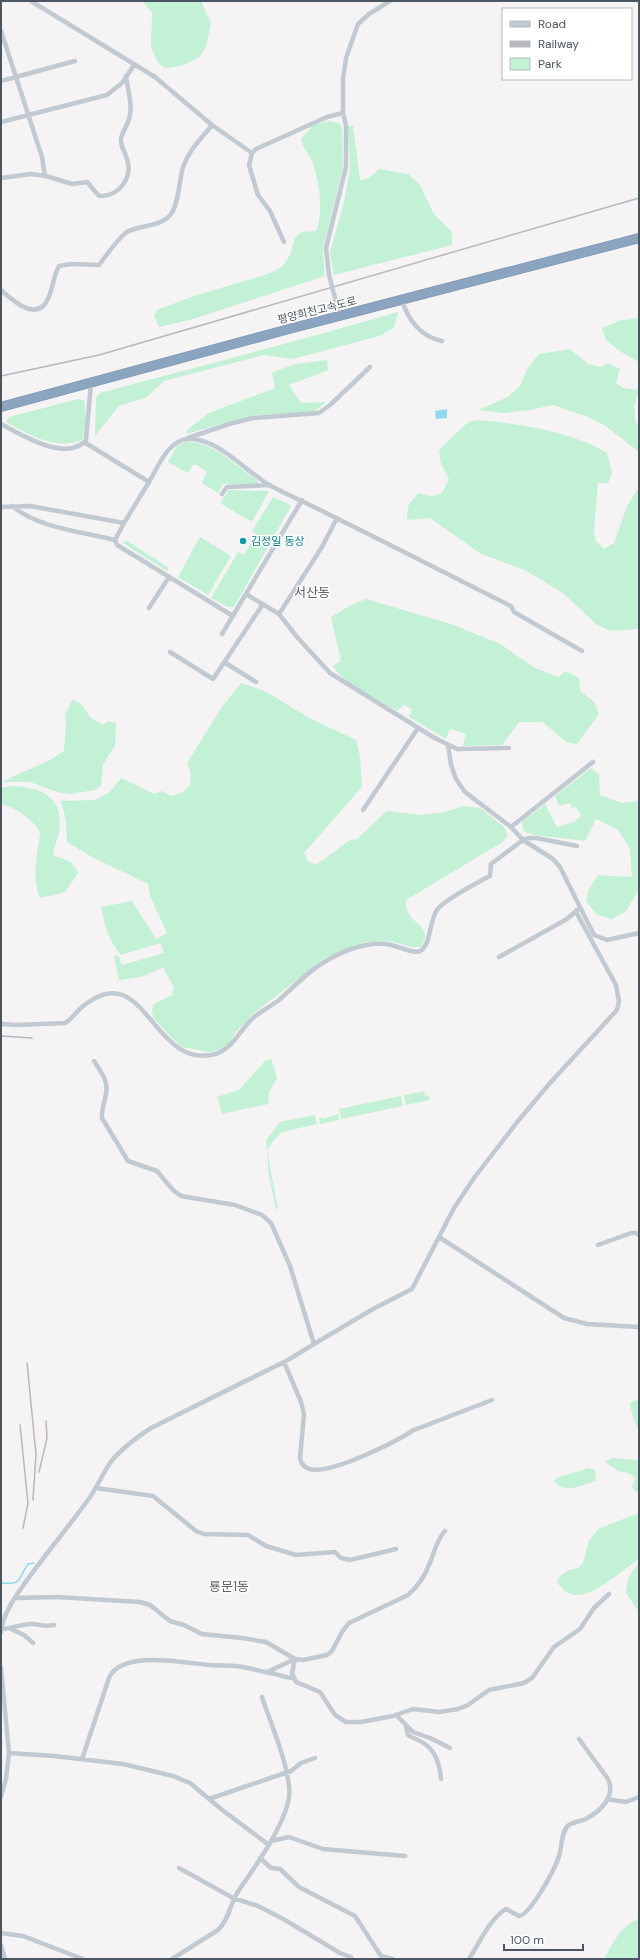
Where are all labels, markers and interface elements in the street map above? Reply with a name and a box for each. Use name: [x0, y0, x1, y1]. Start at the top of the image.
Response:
legend: [502, 8, 632, 80]
text: Road: [538, 16, 566, 32]
text: Railway: [538, 36, 579, 52]
text: Park: [538, 56, 562, 72]
street label: 평양희천고속도로: [276, 293, 358, 327]
place label: 김정일 동상: [251, 534, 305, 548]
marker: 김정일 동상: [238, 536, 248, 546]
district label: 서산동: [294, 584, 330, 601]
district label: 룡문1동: [209, 1578, 249, 1595]
scale bar: [504, 1926, 583, 1952]
text: 100 m: [510, 1932, 544, 1948]

